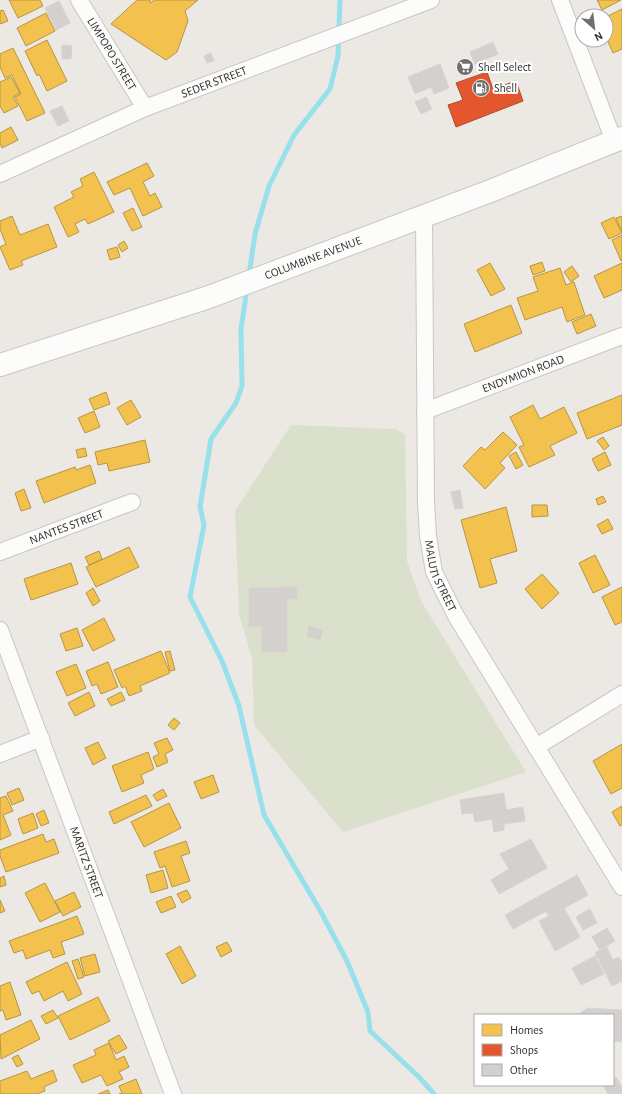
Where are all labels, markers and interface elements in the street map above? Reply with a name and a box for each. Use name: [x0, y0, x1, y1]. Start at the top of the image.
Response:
north arrow: [574, 8, 614, 48]
street label: LIMPOPO STREET: [85, 15, 139, 92]
text: N: [592, 30, 604, 43]
supermarket icon: Shell Select: [455, 57, 475, 77]
place label: Shell Select: [478, 61, 531, 73]
street label: SEDER STREET: [179, 64, 249, 100]
fuel station icon: Shell: [471, 78, 491, 98]
place label: Shell: [494, 82, 517, 94]
street label: COLUMBINE AVENUE: [263, 234, 363, 281]
street label: ENDYMION ROAD: [480, 353, 566, 395]
street label: NANTES STREET: [28, 507, 105, 546]
street label: MALUTI STREET: [423, 539, 459, 613]
street label: MARITZ STREET: [68, 825, 106, 900]
legend: [474, 1014, 614, 1086]
text: Homes: [510, 1024, 543, 1036]
text: Shops: [510, 1044, 538, 1056]
text: Other: [510, 1064, 537, 1076]

